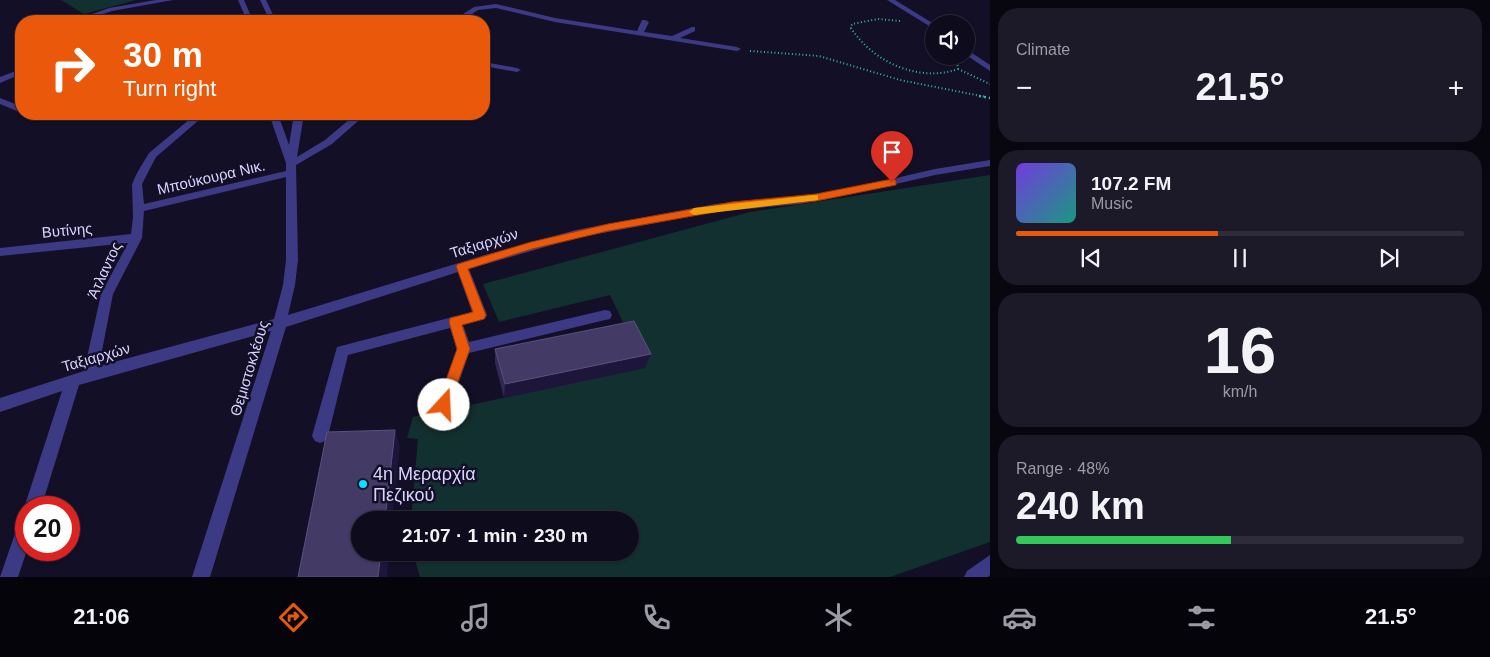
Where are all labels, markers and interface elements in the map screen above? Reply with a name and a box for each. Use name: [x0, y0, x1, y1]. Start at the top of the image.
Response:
map controls: [925, 15, 975, 65]
button: sound: [925, 15, 975, 65]
icon: right: [40, 35, 105, 100]
text: 30 m: [123, 35, 203, 74]
text: Climate: [1016, 41, 1070, 58]
text: 21.5°: [1195, 66, 1285, 108]
text: −: [1016, 72, 1032, 103]
text: +: [1448, 72, 1464, 103]
text: Turn right: [123, 76, 216, 101]
pin: [871, 131, 913, 182]
icon: arrive: [878, 138, 906, 166]
street label: Μπούκουρα Νικ.: [155, 156, 267, 198]
text: 107.2 FM: [1091, 173, 1171, 194]
text: Music: [1091, 195, 1133, 212]
street label: Βυτίνης: [41, 219, 93, 241]
street label: Ταξιαρχών: [448, 225, 520, 261]
street label: Άτλαντος: [83, 239, 125, 301]
icon: previous: [1077, 244, 1105, 272]
icon: pause: [1226, 244, 1254, 272]
icon: next: [1375, 244, 1403, 272]
text: 16: [1204, 314, 1276, 387]
street label: Θεμιστοκλέους: [226, 318, 272, 418]
street label: Ταξιαρχών: [60, 339, 132, 375]
position arrow: [417, 378, 469, 430]
text: km/h: [1223, 383, 1257, 400]
text: Range · 48%: [1016, 460, 1109, 477]
place label: 4η Μεραρχία Πεζικού: [373, 464, 476, 505]
marker: 4η Μεραρχία Πεζικού: [357, 478, 369, 490]
text: 240 km: [1016, 485, 1145, 527]
speed limit sign: 20: [15, 496, 80, 561]
text: 21:07 · 1 min · 230 m: [402, 525, 588, 546]
icon: directions: [276, 600, 311, 635]
icon: music: [458, 600, 493, 635]
icon: phone: [639, 600, 674, 635]
icon: climate: [821, 600, 856, 635]
icon: car: [1002, 600, 1037, 635]
icon: filters: [1184, 600, 1219, 635]
text: 21:06: [73, 604, 130, 629]
text: 21.5°: [1365, 604, 1417, 629]

